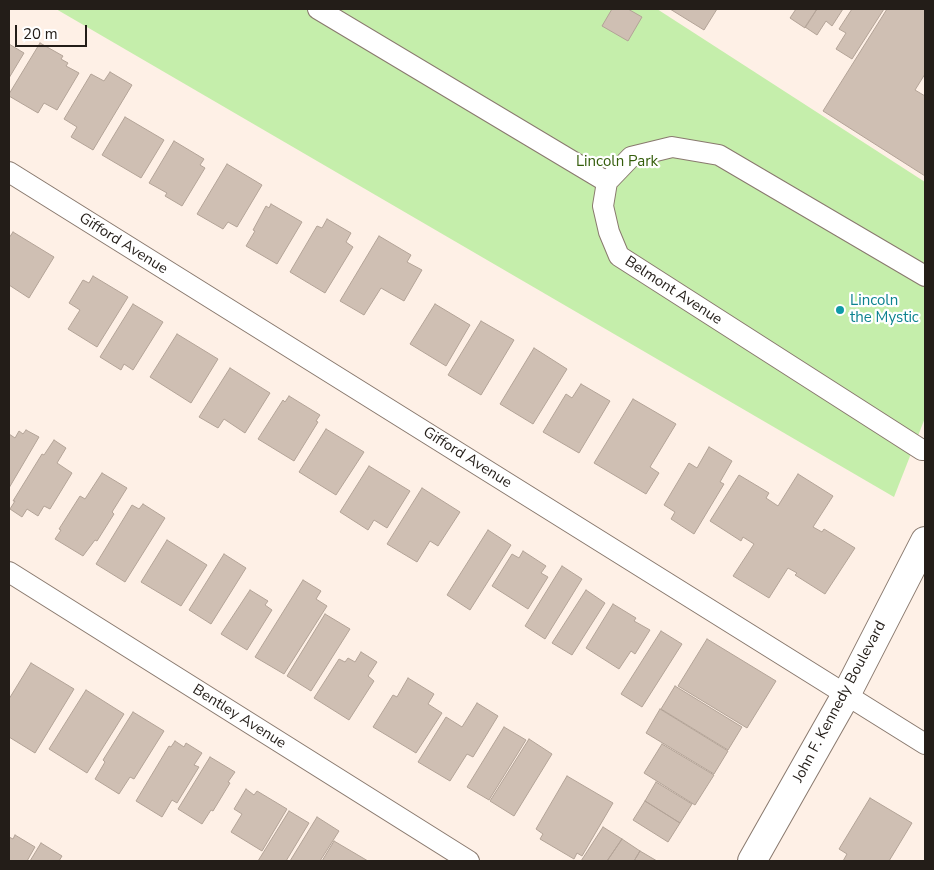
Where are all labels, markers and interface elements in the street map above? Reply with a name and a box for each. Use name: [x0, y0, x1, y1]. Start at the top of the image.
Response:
scale bar: [18, 15, 90, 47]
text: 20 m: [23, 24, 58, 44]
park label: Lincoln Park: [576, 153, 658, 171]
street label: Gifford Avenue: [75, 210, 171, 278]
street label: Belmont Avenue: [621, 253, 725, 329]
place label: Lincoln the Mystic: [850, 292, 919, 327]
marker: Lincoln the Mystic: [834, 304, 846, 316]
street label: Gifford Avenue: [419, 424, 515, 492]
street label: John F. Kennedy Boulevard: [790, 618, 890, 786]
street label: Bentley Avenue: [189, 681, 289, 753]

